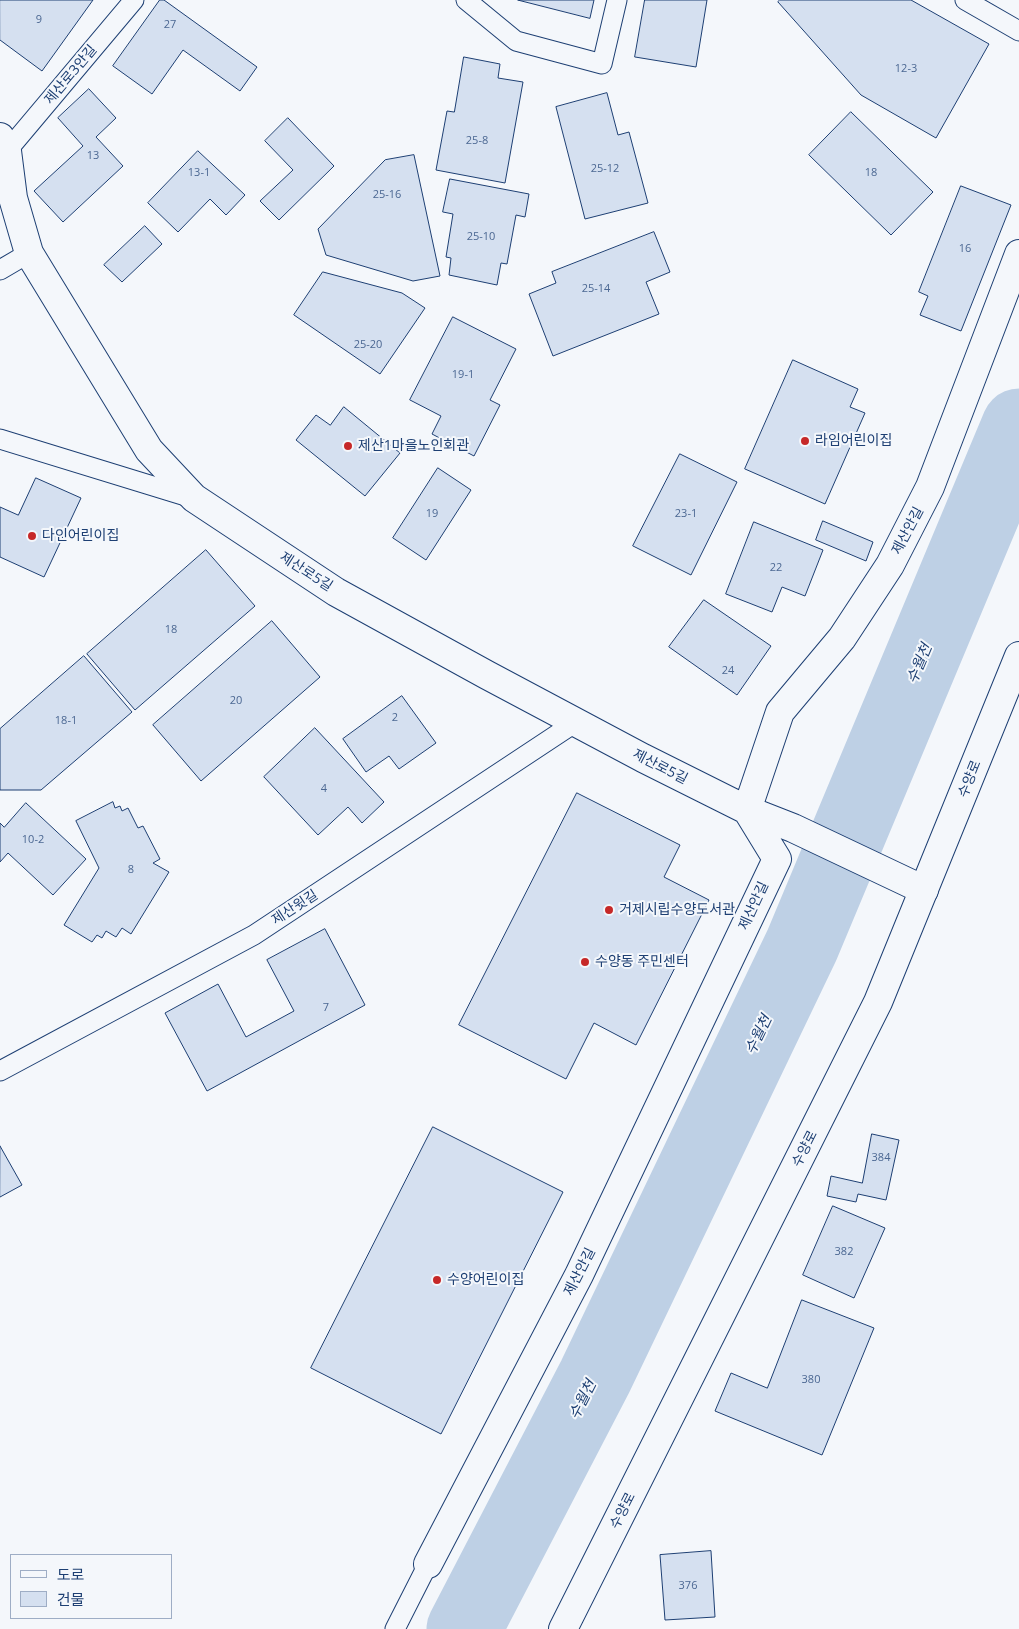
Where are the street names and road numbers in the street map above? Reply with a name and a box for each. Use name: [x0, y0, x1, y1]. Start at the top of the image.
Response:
street label: 제산로3안길: [41, 42, 101, 108]
street label: 제산안길: [888, 504, 928, 558]
street label: 제산로5길: [276, 549, 336, 595]
street label: 제산로5길: [630, 746, 690, 788]
street label: 수양로: [955, 758, 985, 800]
street label: 제산안길: [736, 879, 772, 933]
street label: 제산윗길: [269, 887, 321, 929]
street label: 수양로: [789, 1128, 821, 1170]
street label: 제산안길: [561, 1245, 599, 1299]
street label: 수양로: [607, 1490, 639, 1532]

